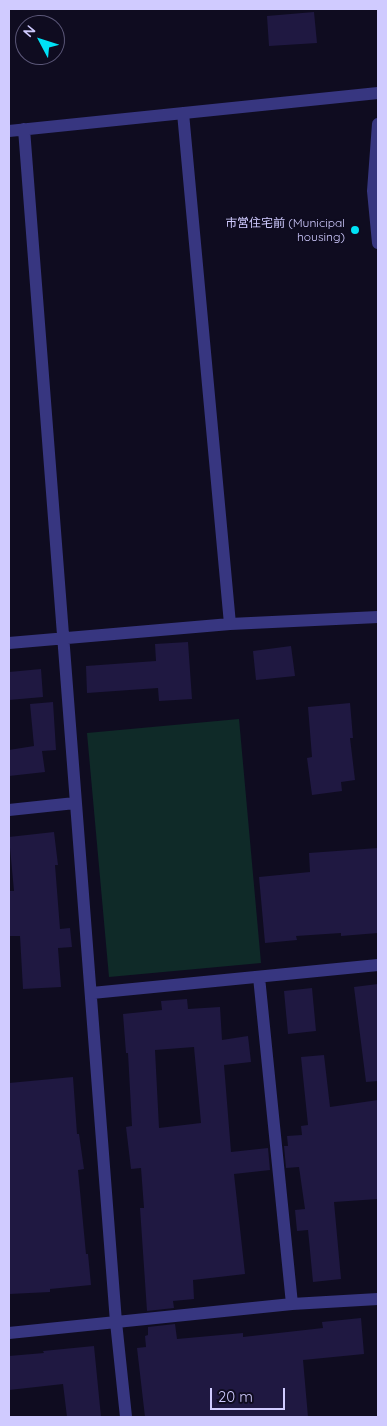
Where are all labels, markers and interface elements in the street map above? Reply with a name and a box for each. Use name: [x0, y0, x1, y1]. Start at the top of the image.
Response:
north arrow: [15, 15, 65, 65]
text: N: [19, 21, 39, 41]
place label: 市営住宅前 (Municipal housing): [225, 216, 345, 244]
marker: 市営住宅前 (Municipal housing): [349, 224, 361, 236]
scale bar: [212, 1378, 287, 1410]
text: 20 m: [218, 1387, 253, 1406]

